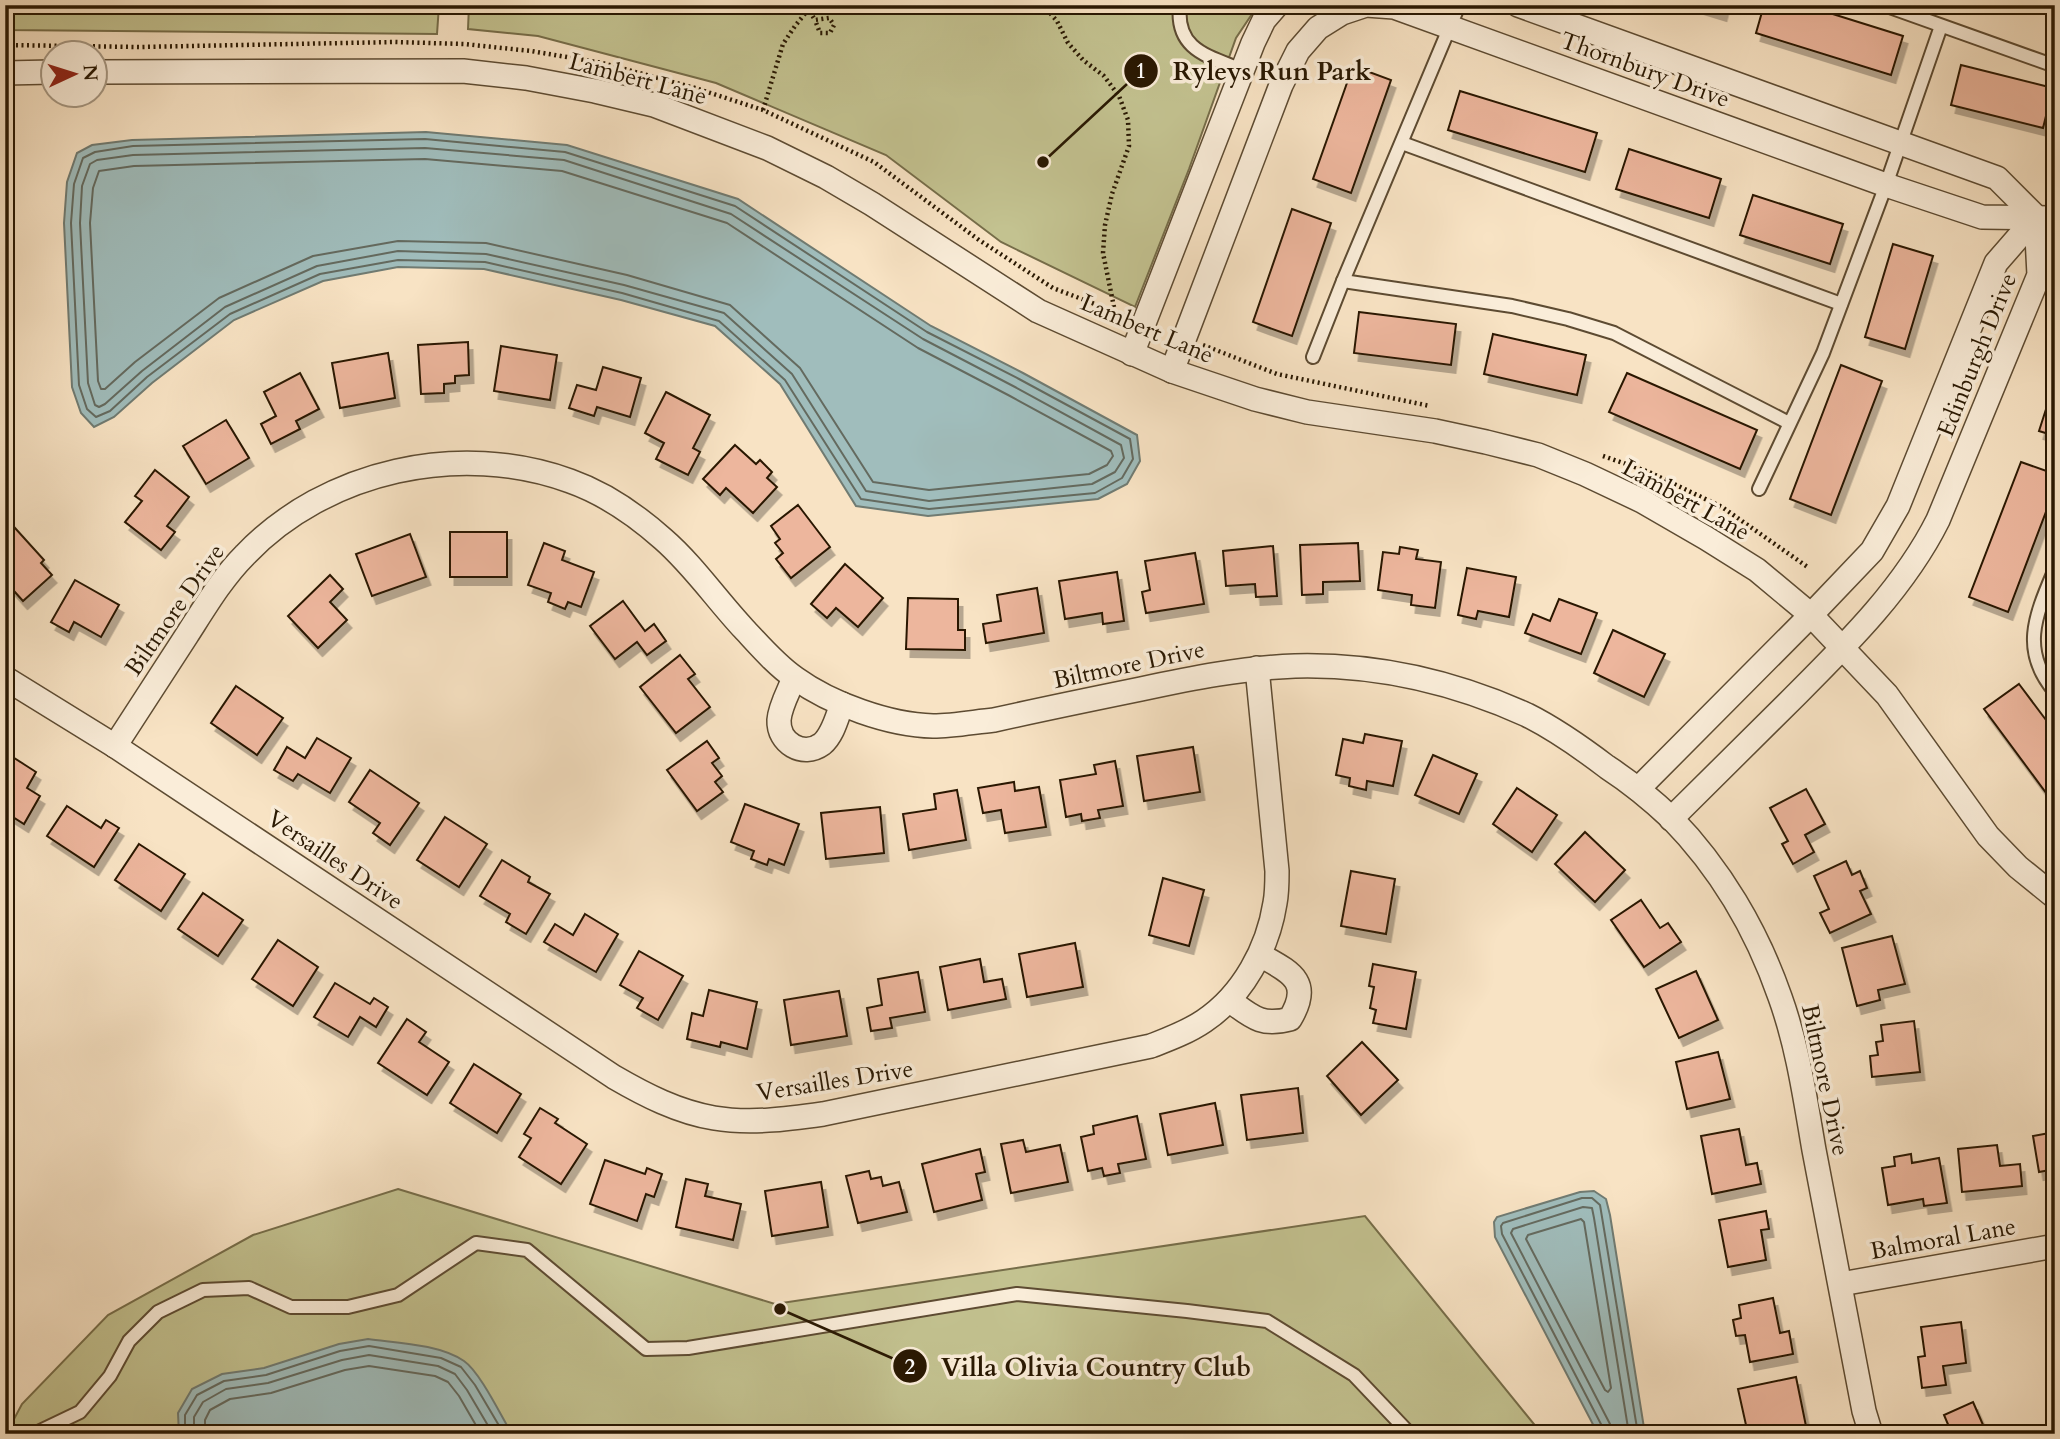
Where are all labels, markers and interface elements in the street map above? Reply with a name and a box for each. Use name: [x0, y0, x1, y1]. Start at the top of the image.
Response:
street label: Thornbury Drive: [1556, 24, 1734, 116]
north arrow: [38, 38, 108, 108]
street label: Lambert Lane: [566, 45, 710, 113]
callout: Ryleys Run Park: [1124, 47, 1385, 94]
text: Ryleys Run Park: [1173, 54, 1372, 89]
text: 1: [1136, 57, 1146, 86]
text: N: [76, 64, 104, 83]
street label: Edinburgh Drive: [1929, 268, 2025, 442]
street label: Lambert Lane: [1076, 286, 1218, 372]
street label: Lambert Lane: [1616, 451, 1756, 549]
street label: Biltmore Drive: [117, 537, 233, 683]
street label: Biltmore Drive: [1050, 633, 1208, 697]
street label: Versailles Drive: [260, 802, 410, 918]
street label: Biltmore Drive: [1793, 1001, 1857, 1159]
street label: Versailles Drive: [754, 1052, 916, 1110]
street label: Balmoral Lane: [1868, 1210, 2018, 1268]
callout: Villa Olivia Country Club: [892, 1343, 1265, 1390]
text: Villa Olivia Country Club: [941, 1350, 1251, 1385]
text: 2: [905, 1353, 916, 1382]

